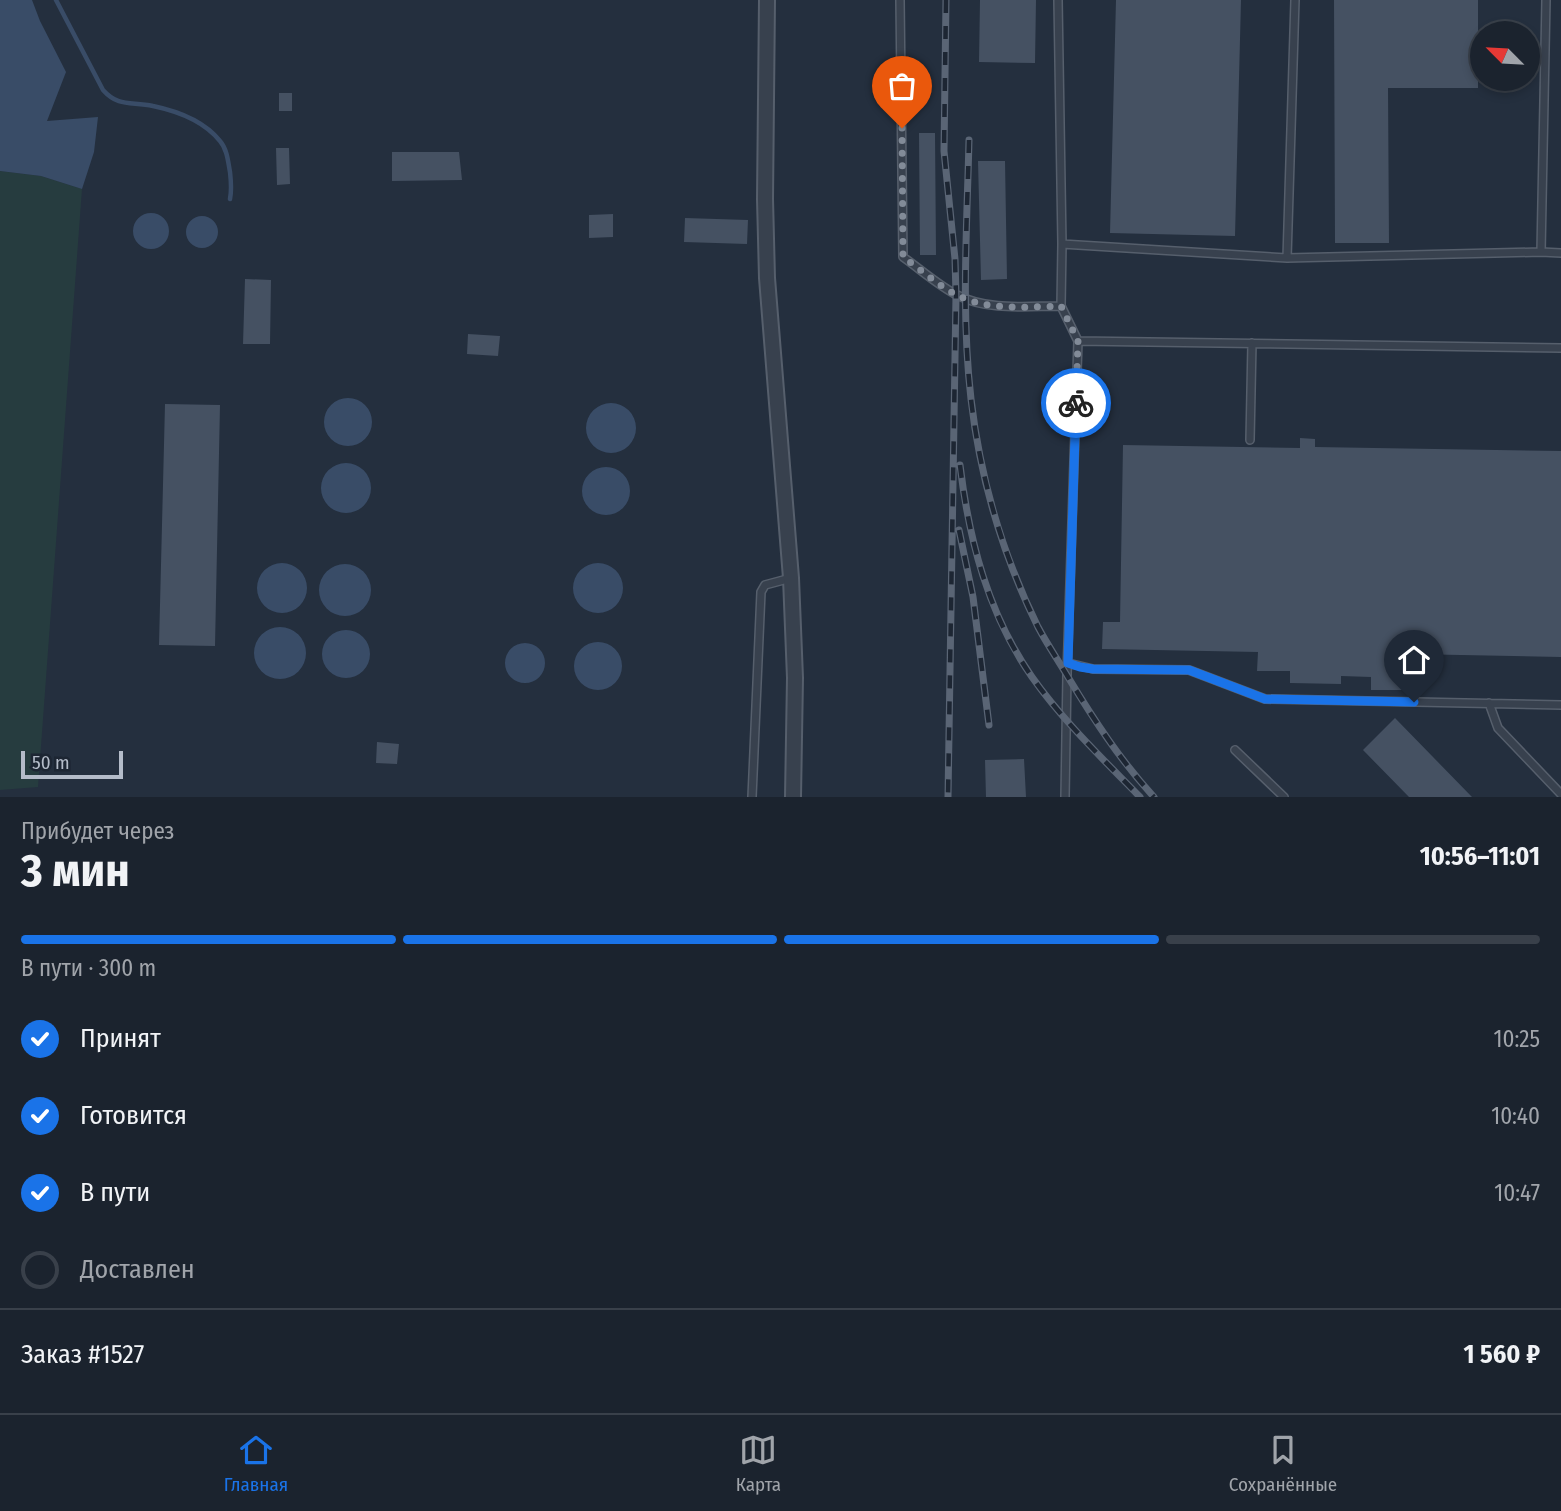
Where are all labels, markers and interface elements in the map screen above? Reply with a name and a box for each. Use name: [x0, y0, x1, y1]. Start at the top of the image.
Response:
north arrow: [1470, 21, 1540, 91]
map controls: [1470, 21, 1540, 91]
pin: [872, 56, 932, 128]
icon: bag: [883, 67, 921, 105]
courier: [1041, 368, 1111, 438]
icon: bike: [1057, 384, 1095, 422]
pin: [1384, 630, 1444, 702]
icon: home: [1395, 641, 1433, 679]
scale bar: [21, 748, 122, 780]
text: 50 m: [32, 751, 70, 774]
text: Прибудет через: [21, 817, 174, 845]
text: 10:56–11:01: [1420, 841, 1540, 872]
text: 3 мин: [21, 843, 130, 898]
text: В пути · 300 m: [21, 954, 156, 982]
icon: check: [21, 1020, 59, 1058]
text: Принят: [80, 1023, 161, 1054]
text: 10:25: [1493, 1025, 1540, 1053]
icon: check: [21, 1097, 59, 1135]
text: Готовится: [80, 1100, 187, 1131]
text: 10:40: [1491, 1102, 1540, 1130]
icon: check: [21, 1174, 59, 1212]
text: В пути: [80, 1177, 150, 1208]
text: 10:47: [1494, 1179, 1540, 1207]
text: Доставлен: [80, 1254, 195, 1285]
text: Заказ #1527: [21, 1339, 144, 1370]
text: 1 560 ₽: [1464, 1339, 1540, 1370]
tab: Главная: [224, 1431, 288, 1496]
tab: Карта: [736, 1431, 781, 1496]
tab: Сохранённые: [1229, 1431, 1337, 1496]

